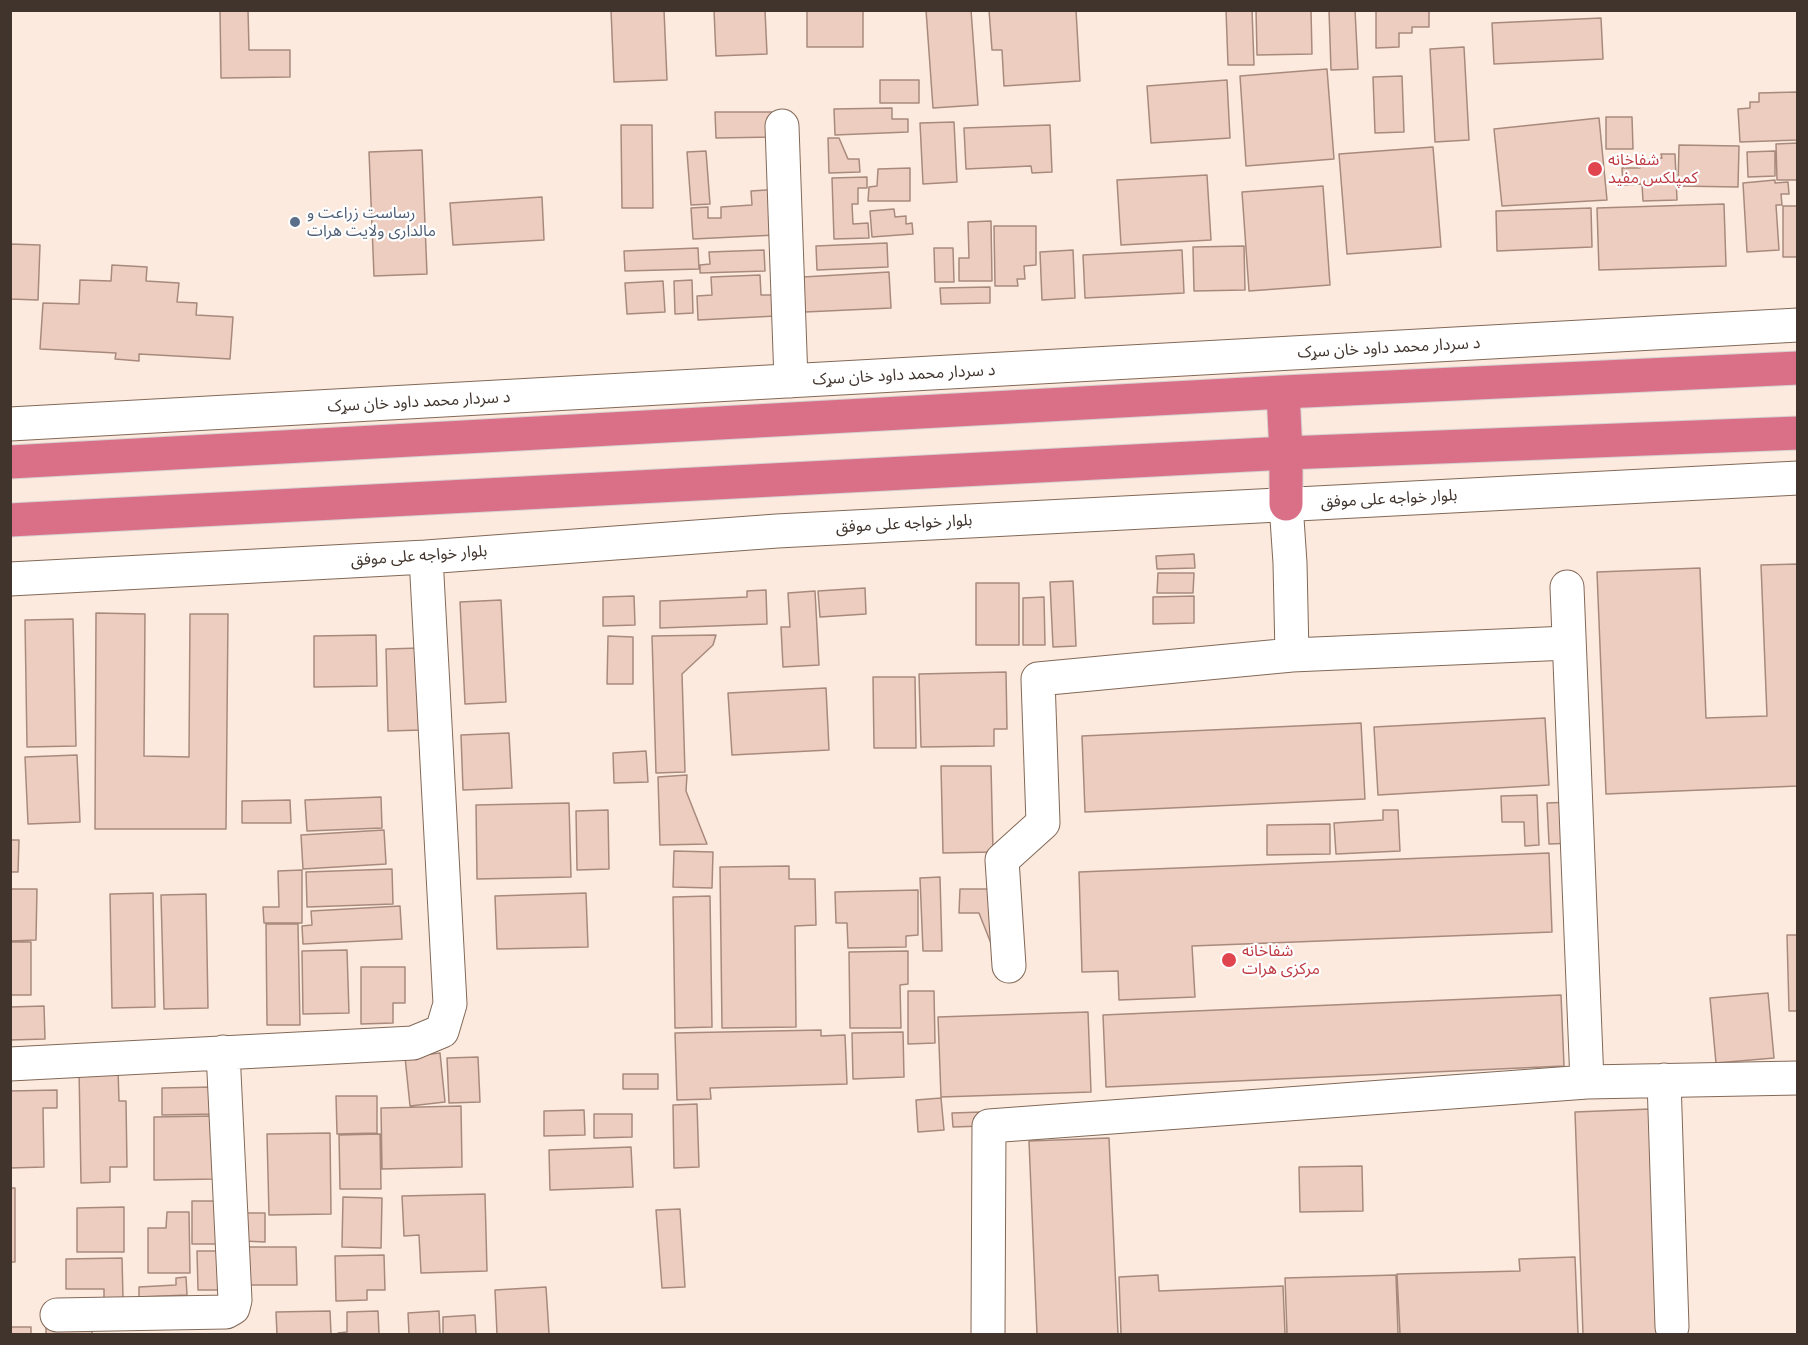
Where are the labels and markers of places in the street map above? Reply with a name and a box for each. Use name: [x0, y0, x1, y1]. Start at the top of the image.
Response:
place label: شفاخانه کمپلکس مفید: [1608, 150, 1698, 188]
marker: شفاخانه کمپلکس مفید: [1586, 160, 1604, 178]
place label: رساست زراعت و مالداری ولایت هرات: [307, 203, 436, 241]
marker: رساست زراعت و مالداری ولایت هرات: [288, 215, 302, 229]
place label: شفاخانه مرکزی هرات: [1242, 941, 1320, 979]
marker: شفاخانه مرکزی هرات: [1220, 951, 1238, 969]

